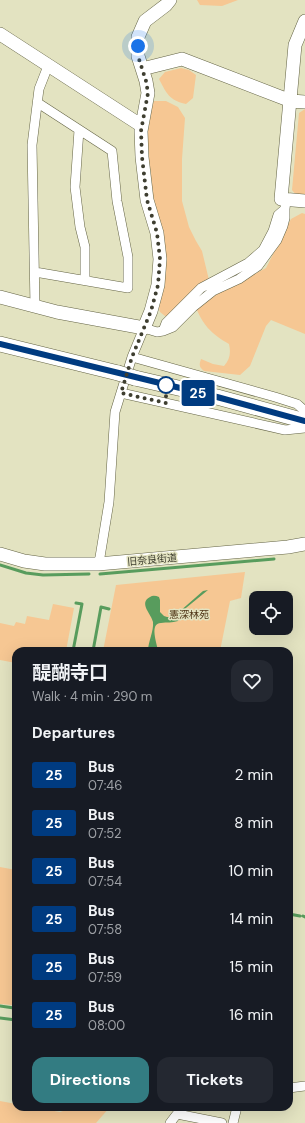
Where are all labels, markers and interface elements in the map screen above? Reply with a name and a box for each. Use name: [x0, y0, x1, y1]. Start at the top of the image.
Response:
your location: [128, 36, 148, 56]
unlabelled marker: [157, 376, 175, 394]
line badge: 25: [180, 380, 216, 406]
text: 25: [190, 384, 206, 402]
street label: 旧奈良街道: [127, 551, 178, 568]
map controls: [249, 591, 293, 635]
button: locate: [249, 591, 293, 635]
park label: 憲深林苑: [169, 608, 209, 621]
text: 醍醐寺口: [32, 660, 108, 685]
button: heart: [231, 660, 273, 702]
text: Walk · 4 min · 290 m: [32, 688, 152, 705]
text: Departures: [32, 723, 115, 743]
text: Bus: [88, 757, 115, 777]
text: 2 min: [235, 765, 273, 785]
text: 25: [46, 766, 62, 784]
text: 07:46: [88, 777, 122, 794]
text: Bus: [88, 805, 115, 825]
text: 8 min: [234, 813, 273, 833]
text: 25: [46, 814, 62, 832]
text: 07:52: [88, 825, 121, 842]
text: Bus: [88, 853, 115, 873]
text: 10 min: [228, 861, 273, 881]
text: 25: [46, 862, 62, 880]
text: 07:54: [88, 873, 122, 890]
text: Bus: [88, 901, 115, 921]
text: 14 min: [230, 909, 273, 929]
text: 25: [46, 910, 62, 928]
text: 07:58: [88, 921, 122, 938]
text: Bus: [88, 949, 115, 969]
text: 15 min: [230, 957, 273, 977]
text: 25: [46, 958, 62, 976]
text: 07:59: [88, 969, 122, 986]
text: Bus: [88, 997, 115, 1017]
text: 16 min: [229, 1005, 273, 1025]
text: 25: [46, 1006, 62, 1024]
text: 08:00: [88, 1017, 125, 1034]
button: Directions: [32, 1057, 149, 1103]
button: Tickets: [157, 1057, 273, 1103]

